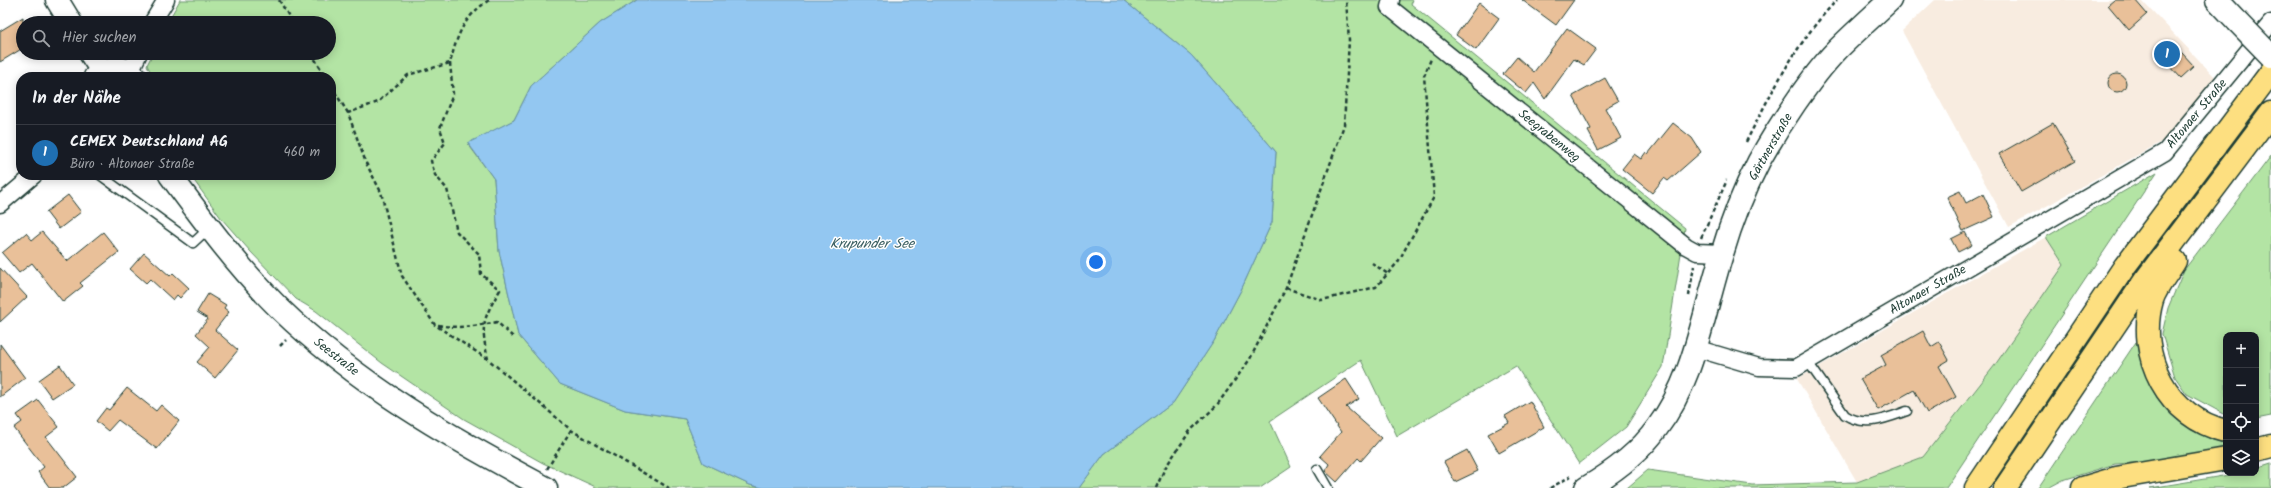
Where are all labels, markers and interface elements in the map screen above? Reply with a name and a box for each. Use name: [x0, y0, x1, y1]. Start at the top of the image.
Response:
search box: [16, 16, 336, 60]
text: Hier suchen: [62, 26, 136, 50]
icon: search: [30, 27, 52, 49]
pin: 1: [2154, 39, 2180, 69]
street label: Altonaer Straße: [2161, 74, 2233, 154]
text: In der Nähe: [32, 85, 121, 112]
street label: Seegrabenweg: [1513, 104, 1585, 168]
street label: Gärtnerstraße: [1743, 109, 1799, 185]
text: CEMEX Deutschland AG: [70, 130, 228, 154]
text: 1: [43, 142, 47, 163]
text: 460 m: [284, 142, 320, 163]
text: Büro · Altonaer Straße: [70, 154, 194, 175]
water label: Krupunder See: [830, 233, 916, 255]
your location: [1086, 252, 1106, 272]
street label: Altonaer Straße: [1885, 259, 1971, 321]
street label: Seestraße: [309, 332, 363, 382]
map controls: [2223, 332, 2259, 476]
button: +: [2223, 332, 2259, 368]
button: −: [2223, 368, 2259, 404]
button: locate: [2223, 404, 2259, 440]
button: layers: [2223, 440, 2259, 476]

